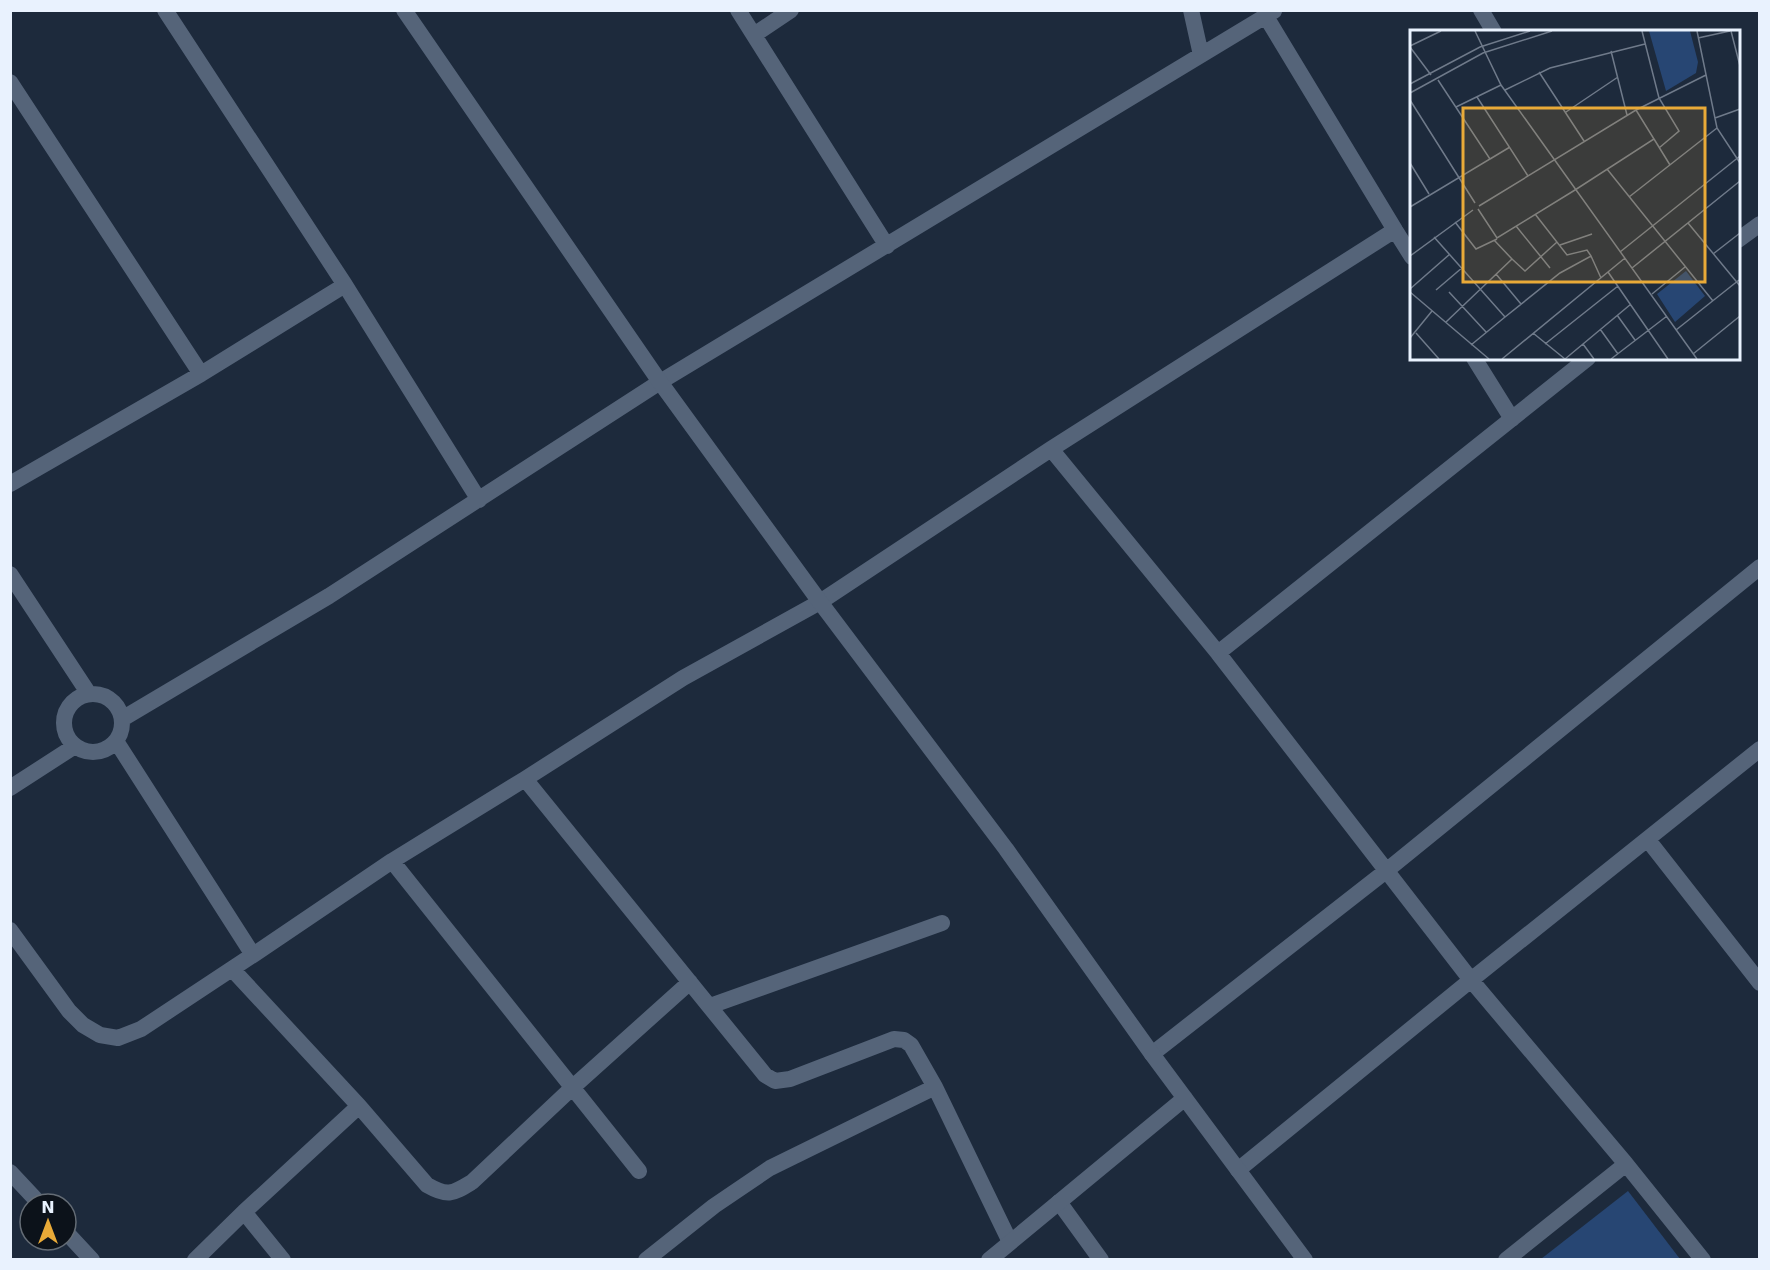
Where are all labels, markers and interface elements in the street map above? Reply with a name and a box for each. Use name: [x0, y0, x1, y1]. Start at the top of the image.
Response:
inset map: [1410, 30, 1740, 360]
north arrow: [18, 1192, 78, 1252]
text: N: [41, 1198, 55, 1217]

